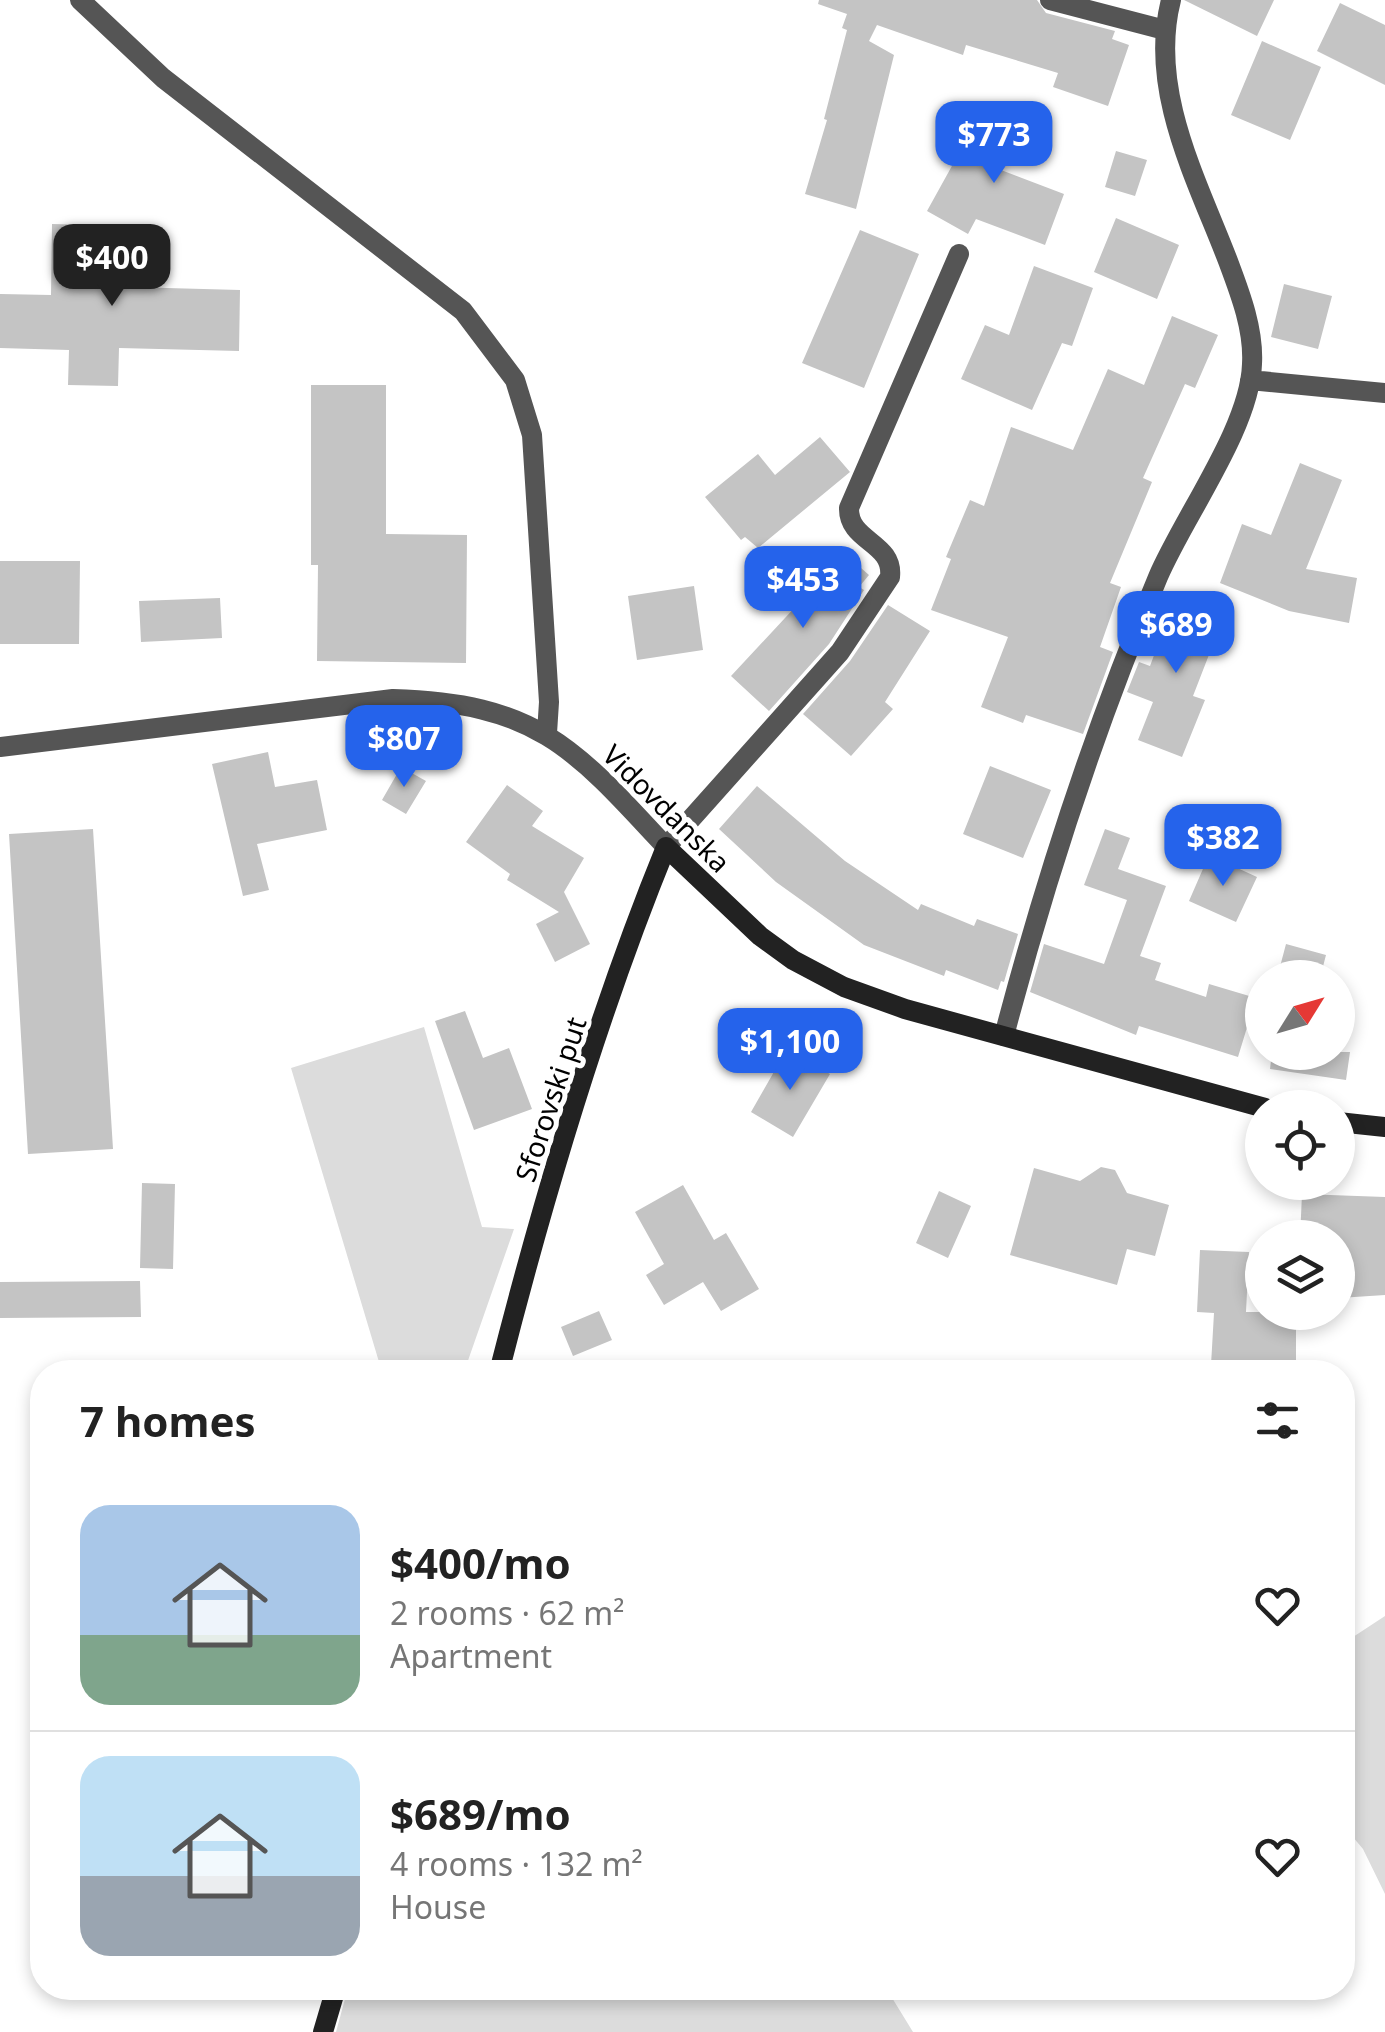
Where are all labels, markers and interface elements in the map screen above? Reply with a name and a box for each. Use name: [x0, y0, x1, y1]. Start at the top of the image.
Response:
pin: $773: [935, 101, 1053, 186]
text: $773: [957, 112, 1031, 155]
pin: $400: [53, 224, 171, 309]
text: $400: [75, 235, 149, 278]
pin: $453: [744, 546, 862, 631]
text: $453: [766, 557, 840, 600]
pin: $689: [1117, 591, 1235, 676]
text: $689: [1139, 602, 1213, 645]
pin: $807: [345, 705, 463, 790]
text: $807: [367, 716, 441, 759]
street label: Vidovdanska: [595, 736, 739, 880]
pin: $382: [1164, 804, 1282, 889]
text: $382: [1186, 815, 1260, 858]
north arrow: [1245, 960, 1355, 1070]
map controls: [1245, 960, 1355, 1330]
pin: $1,100: [709, 1008, 871, 1093]
street label: Sforovski put: [505, 1012, 595, 1186]
text: $1,100: [740, 1019, 840, 1062]
button: locate: [1245, 1090, 1355, 1200]
button: layers: [1245, 1220, 1355, 1330]
text: 7 homes: [80, 1392, 256, 1449]
icon: filters: [1250, 1393, 1305, 1448]
text: $400/mo: [390, 1534, 571, 1591]
icon: home: [160, 1545, 280, 1665]
icon: heart: [1250, 1578, 1305, 1633]
text: 2 rooms · 62 m²: [390, 1591, 624, 1634]
text: Apartment: [390, 1634, 552, 1677]
text: $689/mo: [390, 1785, 571, 1842]
icon: home: [160, 1796, 280, 1916]
icon: heart: [1250, 1829, 1305, 1884]
text: 4 rooms · 132 m²: [390, 1842, 643, 1885]
text: House: [390, 1885, 486, 1928]

